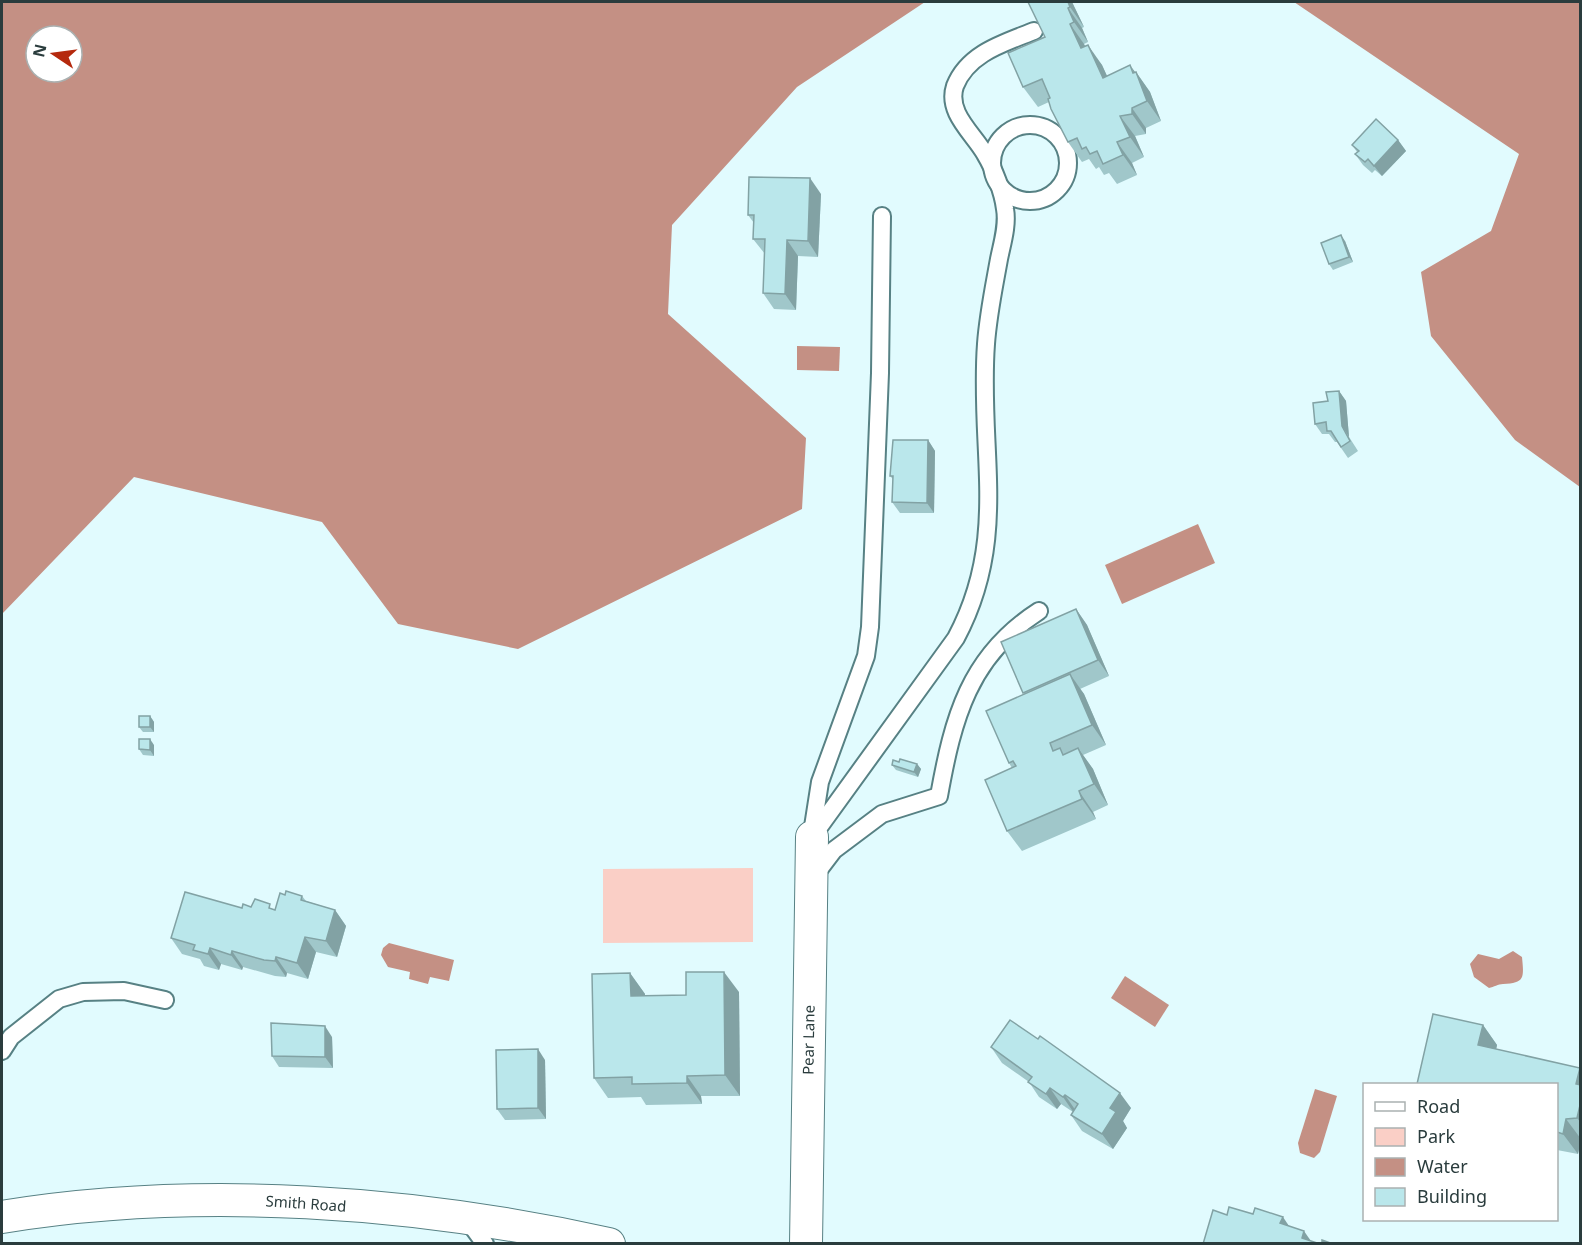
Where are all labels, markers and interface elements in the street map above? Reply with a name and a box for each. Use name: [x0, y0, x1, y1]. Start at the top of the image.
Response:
north arrow: [24, 24, 84, 84]
text: N: [27, 42, 52, 59]
street label: Pear Lane: [797, 1005, 819, 1075]
legend: [1363, 1083, 1558, 1221]
text: Road: [1417, 1094, 1460, 1118]
text: Park: [1417, 1124, 1455, 1148]
text: Water: [1417, 1154, 1468, 1178]
text: Building: [1417, 1184, 1487, 1208]
street label: Smith Road: [265, 1190, 347, 1216]

